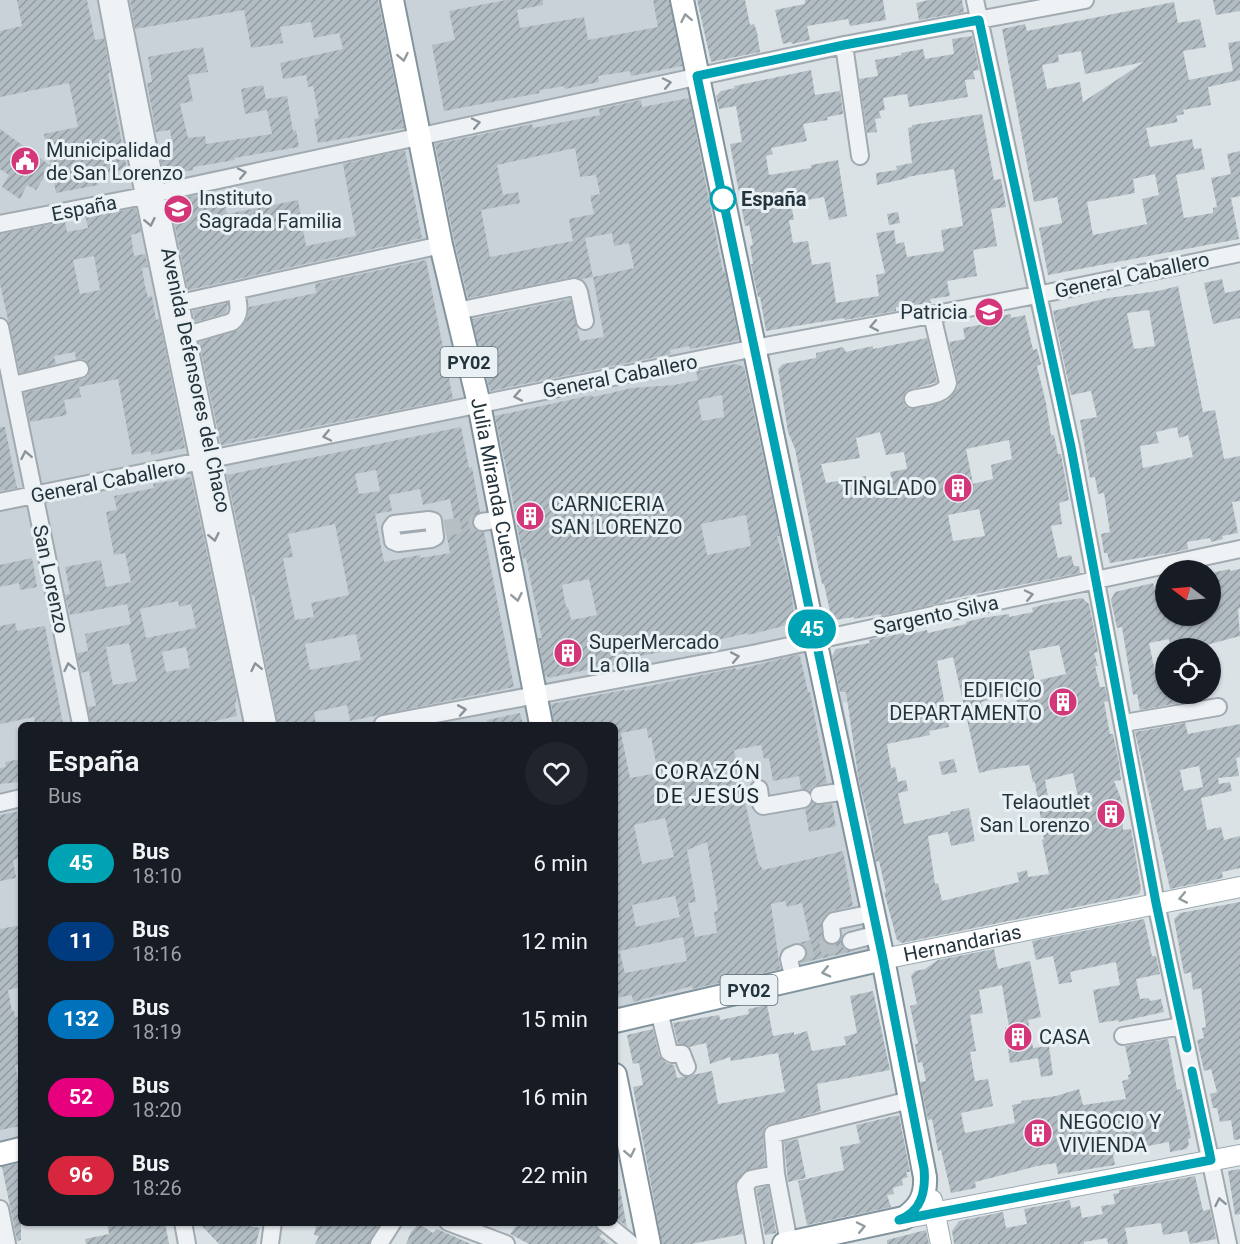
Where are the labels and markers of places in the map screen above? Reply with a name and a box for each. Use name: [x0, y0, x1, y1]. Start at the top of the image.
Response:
place label: Municipalidad de San Lorenzo: [46, 138, 183, 185]
public building icon: Municipalidad de San Lorenzo: [9, 145, 41, 177]
place label: Instituto Sagrada Familia: [199, 186, 342, 233]
marker: España: [710, 186, 736, 212]
place label: España: [741, 187, 807, 211]
school or university icon: Instituto Sagrada Familia: [162, 193, 194, 225]
school or university icon: Patricia: [973, 296, 1005, 328]
place label: Patricia: [900, 300, 968, 324]
building icon: TINGLADO: [942, 472, 974, 504]
place label: TINGLADO: [841, 476, 937, 500]
place label: CARNICERIA SAN LORENZO: [551, 492, 683, 539]
building icon: CARNICERIA SAN LORENZO: [514, 500, 546, 532]
place label: SuperMercado La Olla: [589, 630, 719, 677]
building icon: SuperMercado La Olla: [552, 637, 584, 669]
place label: EDIFICIO DEPARTAMENTO: [889, 678, 1042, 725]
building icon: EDIFICIO DEPARTAMENTO: [1047, 686, 1079, 718]
place label: Telaoutlet San Lorenzo: [980, 790, 1090, 837]
building icon: Telaoutlet San Lorenzo: [1095, 798, 1127, 830]
building icon: CASA: [1002, 1021, 1034, 1053]
place label: CASA: [1039, 1025, 1090, 1049]
place label: NEGOCIO Y VIVIENDA: [1059, 1110, 1161, 1157]
building icon: NEGOCIO Y VIVIENDA: [1022, 1117, 1054, 1149]

